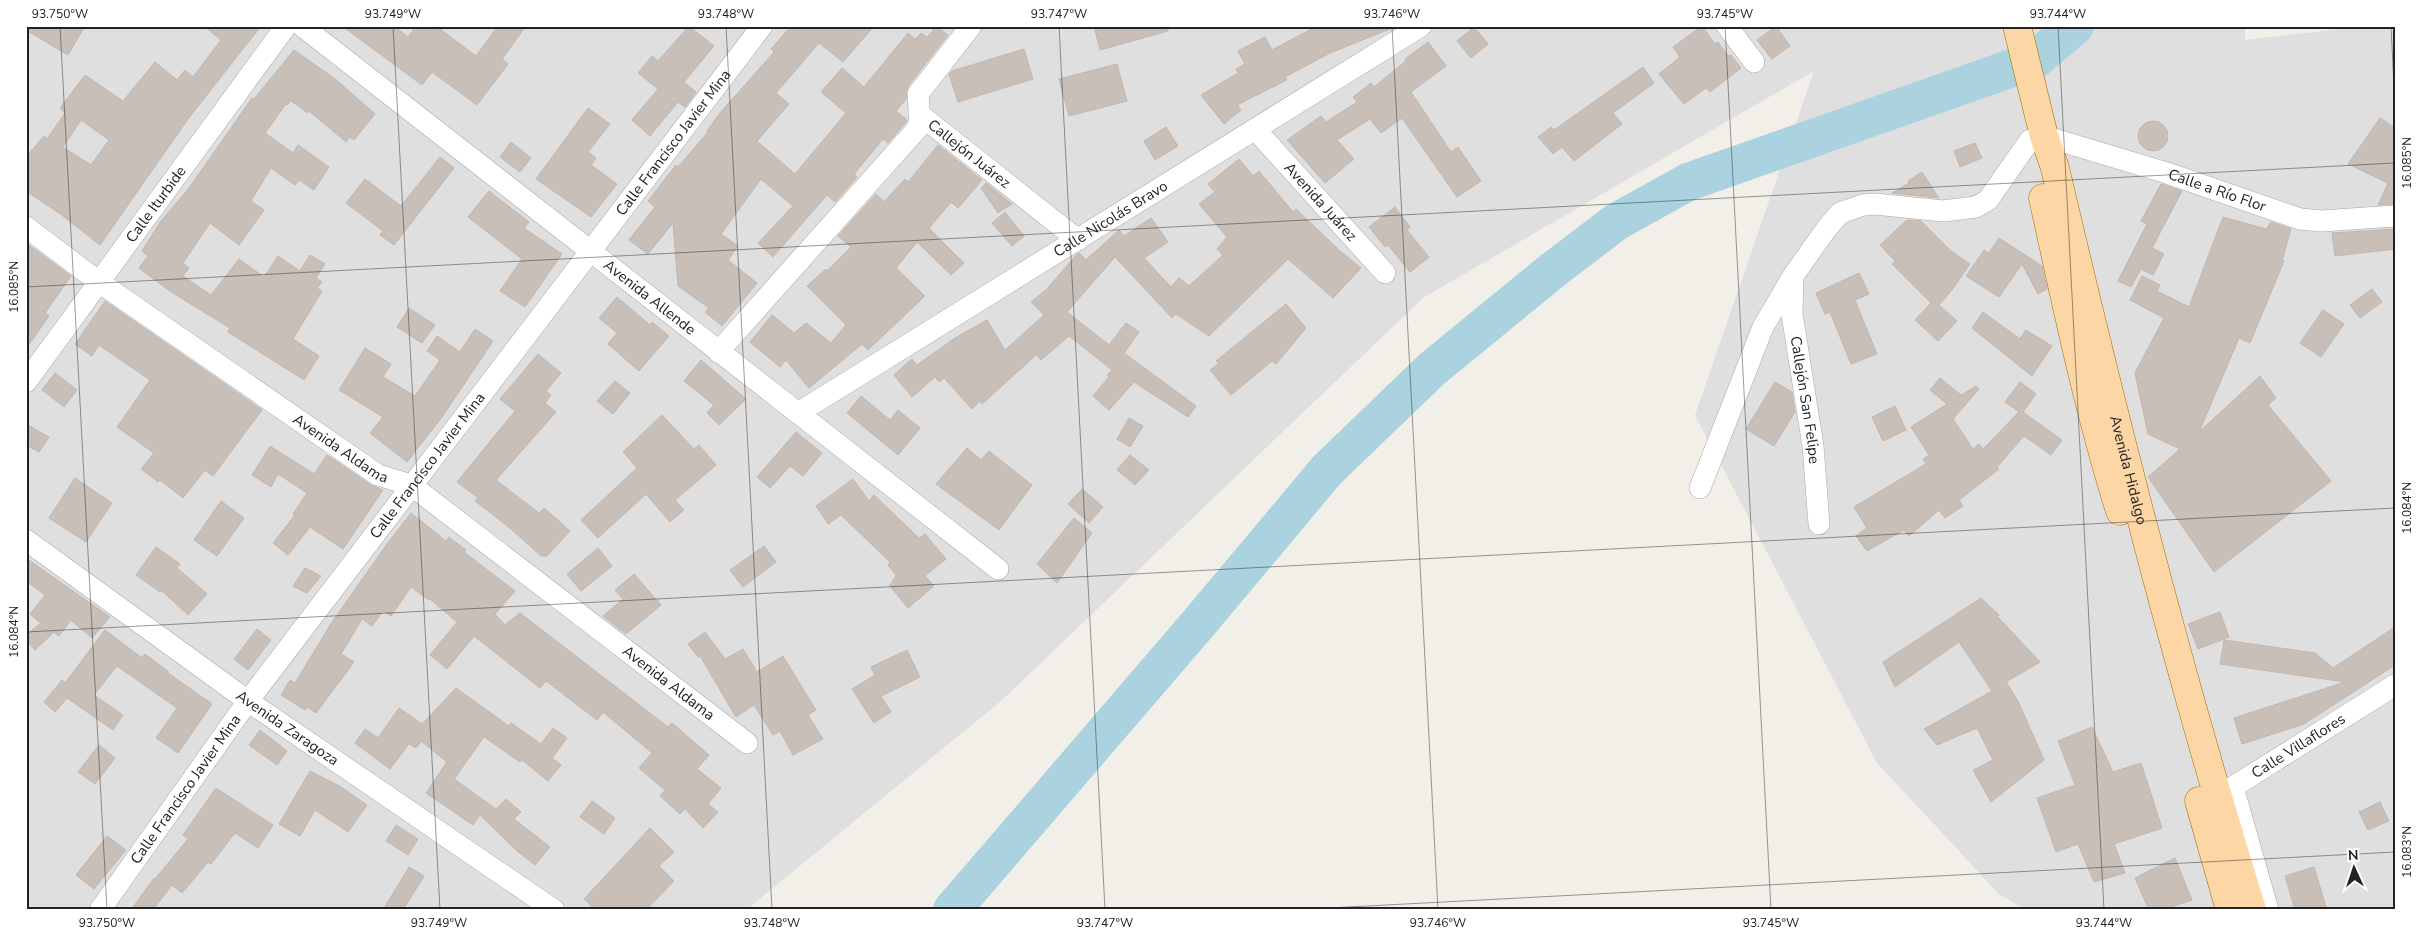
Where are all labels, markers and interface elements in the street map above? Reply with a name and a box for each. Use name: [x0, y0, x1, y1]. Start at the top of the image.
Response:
text: 93.750°W: [32, 6, 88, 22]
text: 93.749°W: [365, 6, 421, 22]
text: 93.748°W: [698, 6, 754, 22]
text: 93.747°W: [1031, 6, 1087, 22]
text: 93.746°W: [1364, 6, 1420, 22]
text: 93.745°W: [1697, 6, 1753, 22]
text: 93.744°W: [2030, 6, 2086, 22]
street label: Calle Francisco Javier Mina: [611, 65, 735, 220]
street label: Callejón Juárez: [924, 115, 1015, 193]
text: 16.085°N: [2399, 137, 2415, 189]
street label: Avenida Juárez: [1280, 158, 1362, 246]
street label: Calle Iturbide: [121, 162, 190, 247]
street label: Calle a Río Flor: [2166, 164, 2269, 217]
street label: Calle Nicolás Bravo: [1050, 176, 1172, 262]
street label: Avenida Allende: [599, 255, 700, 340]
text: 16.085°N: [6, 261, 22, 313]
street label: Callejón San Felipe: [1786, 335, 1824, 465]
street label: Calle Francisco Javier Mina: [365, 388, 489, 543]
street label: Avenida Aldama: [289, 409, 391, 488]
street label: Avenida Hidalgo: [2105, 413, 2152, 527]
text: 16.084°N: [2399, 482, 2415, 534]
text: 16.084°N: [6, 606, 22, 658]
street label: Avenida Aldama: [618, 641, 719, 725]
street label: Avenida Zaragoza: [232, 686, 343, 770]
street label: Calle Villaflores: [2248, 709, 2349, 783]
street label: Calle Francisco Javier Mina: [126, 710, 245, 868]
text: 16.083°N: [2399, 826, 2415, 878]
north arrow: [2328, 844, 2378, 894]
text: N: [2348, 846, 2359, 865]
text: 93.750°W: [79, 915, 135, 931]
text: 93.749°W: [411, 915, 467, 931]
text: 93.748°W: [744, 915, 800, 931]
text: 93.747°W: [1077, 915, 1133, 931]
text: 93.746°W: [1410, 915, 1466, 931]
text: 93.745°W: [1743, 915, 1799, 931]
text: 93.744°W: [2076, 915, 2132, 931]

